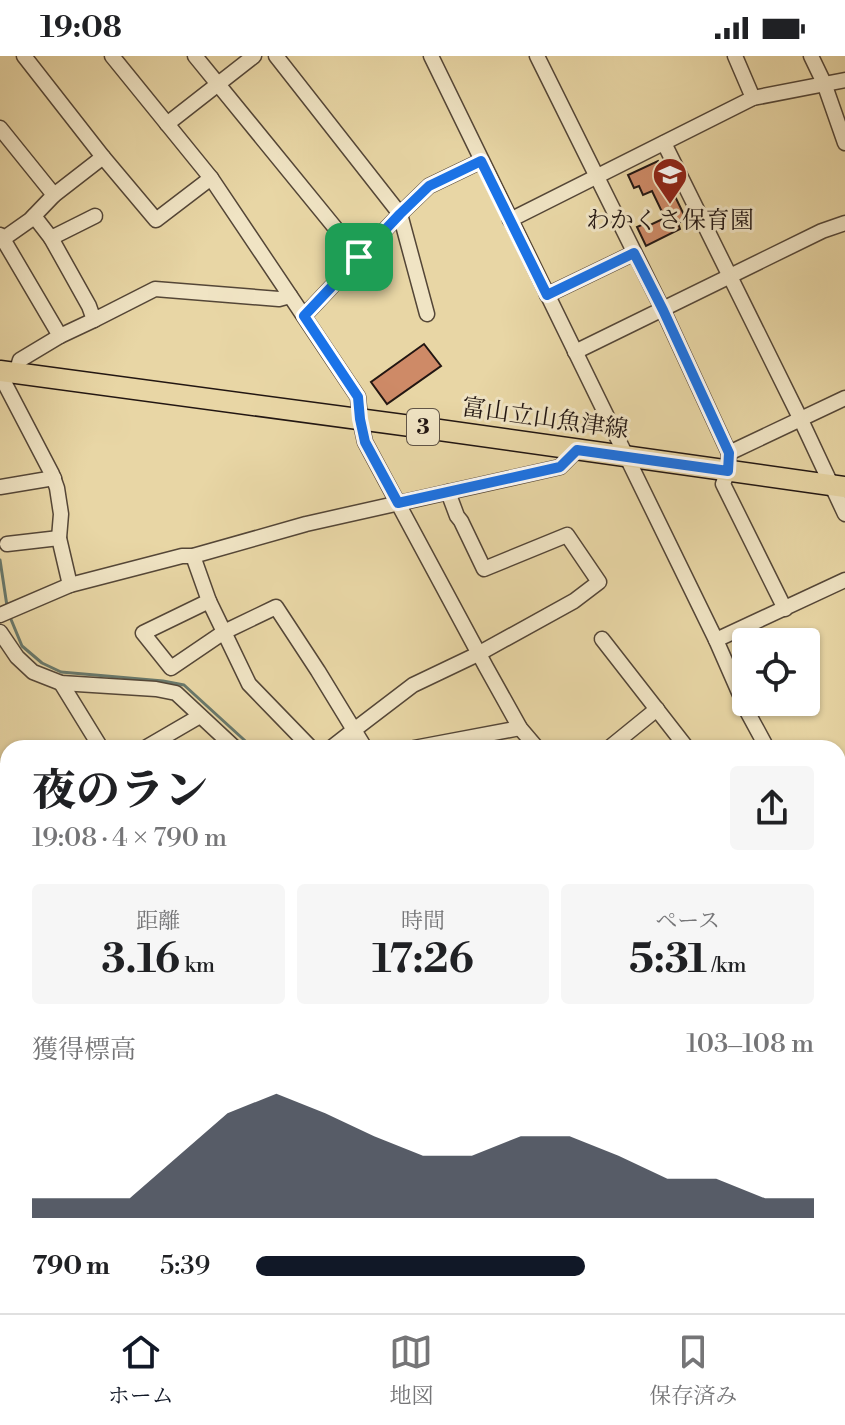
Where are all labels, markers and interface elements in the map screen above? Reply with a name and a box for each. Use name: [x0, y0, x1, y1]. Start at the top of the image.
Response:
text: 19:08: [40, 9, 122, 47]
school or university icon: わかくさ保育園: [651, 156, 689, 206]
place label: わかくさ保育園: [586, 206, 754, 236]
pin: [325, 223, 393, 291]
icon: arrive: [337, 235, 381, 279]
street label: 富山立山魚津線: [460, 392, 630, 446]
road number: 3: [407, 409, 439, 445]
map controls: [732, 628, 820, 716]
button: locate: [732, 628, 820, 716]
text: 夜のラン: [32, 764, 208, 819]
button: share: [730, 766, 814, 850]
text: 19:08 · 4 × 790 m: [32, 822, 227, 854]
text: 距離: [136, 908, 180, 935]
text: 時間: [401, 908, 445, 935]
text: ペース: [655, 908, 720, 935]
text: 3.16: [102, 935, 180, 985]
text: 17:26: [372, 935, 474, 985]
text: 5:31: [629, 935, 707, 985]
text: km: [180, 952, 215, 979]
text: /km: [707, 952, 746, 979]
text: 103–108 m: [686, 1028, 814, 1060]
text: 獲得標高: [32, 1034, 136, 1066]
text: 790 m: [32, 1250, 110, 1282]
text: 5:39: [160, 1250, 210, 1282]
tab: ホーム: [108, 1330, 174, 1410]
tab: 地図: [389, 1330, 433, 1410]
tab: 保存済み: [649, 1330, 737, 1410]

